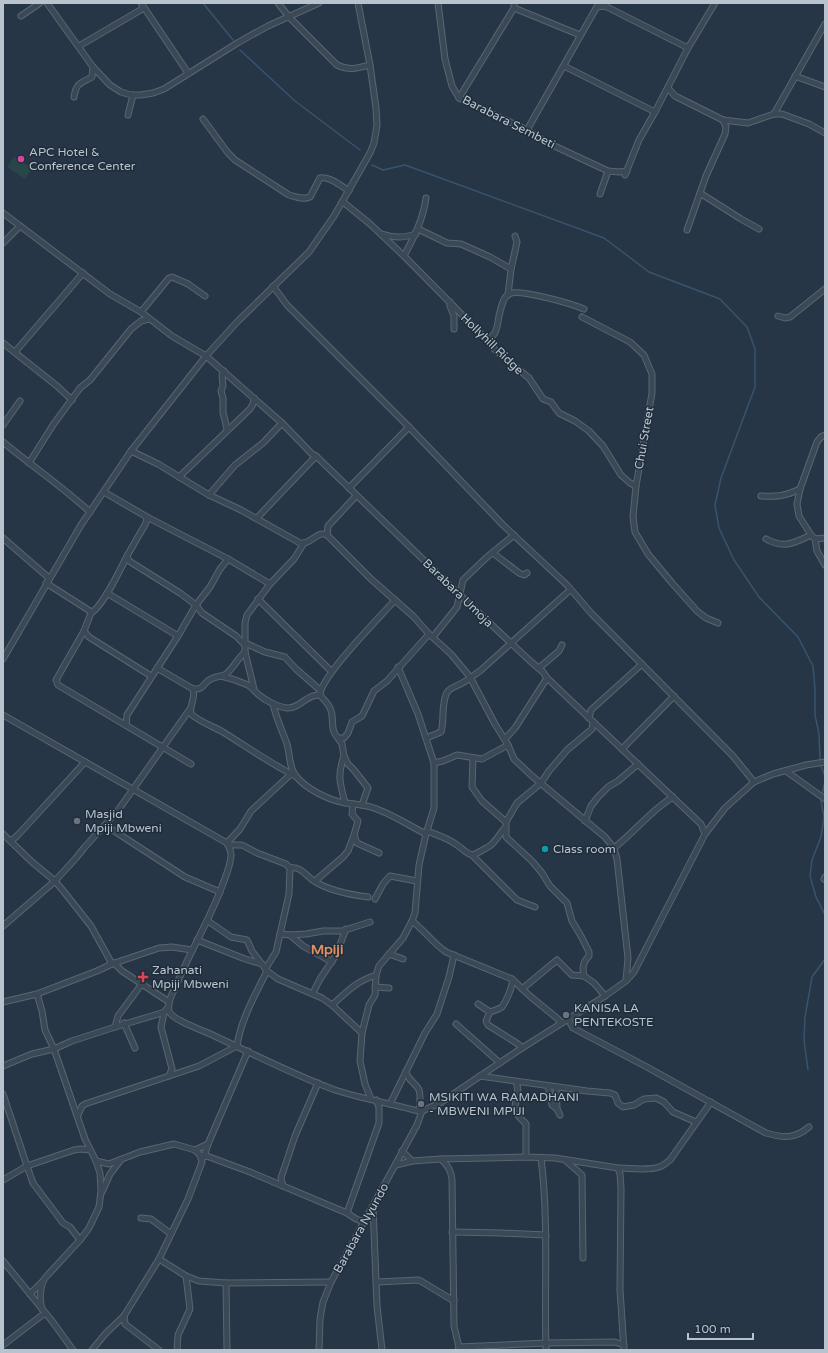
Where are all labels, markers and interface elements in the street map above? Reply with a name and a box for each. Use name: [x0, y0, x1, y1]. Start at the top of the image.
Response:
street label: Barabara Sembeti: [460, 93, 558, 151]
place label: APC Hotel & Conference Center: [29, 145, 136, 173]
marker: APC Hotel & Conference Center: [16, 154, 26, 164]
street label: Hollyhill Ridge: [458, 311, 526, 377]
street label: Chui Street: [632, 405, 656, 470]
street label: Barabara Umoja: [420, 556, 496, 630]
place label: Masjid Mpiji Mbweni: [85, 807, 162, 835]
marker: Masjid Mpiji Mbweni: [72, 816, 82, 826]
place label: Class room: [553, 842, 616, 856]
marker: Class room: [540, 844, 550, 854]
district label: Mpiji: [311, 941, 343, 958]
place label: Zahanati Mpiji Mbweni: [152, 963, 229, 991]
marker: Zahanati Mpiji Mbweni: [137, 971, 149, 983]
place label: KANISA LA PENTEKOSTE: [574, 1001, 654, 1029]
marker: KANISA LA PENTEKOSTE: [561, 1010, 571, 1020]
place label: MSIKITI WA RAMADHANI - MBWENI MPIJI: [429, 1090, 579, 1118]
marker: MSIKITI WA RAMADHANI - MBWENI MPIJI: [416, 1099, 426, 1109]
street label: Barabara Nyundo: [330, 1181, 392, 1275]
scale bar: [688, 1315, 753, 1341]
text: 100 m: [694, 1322, 731, 1336]

